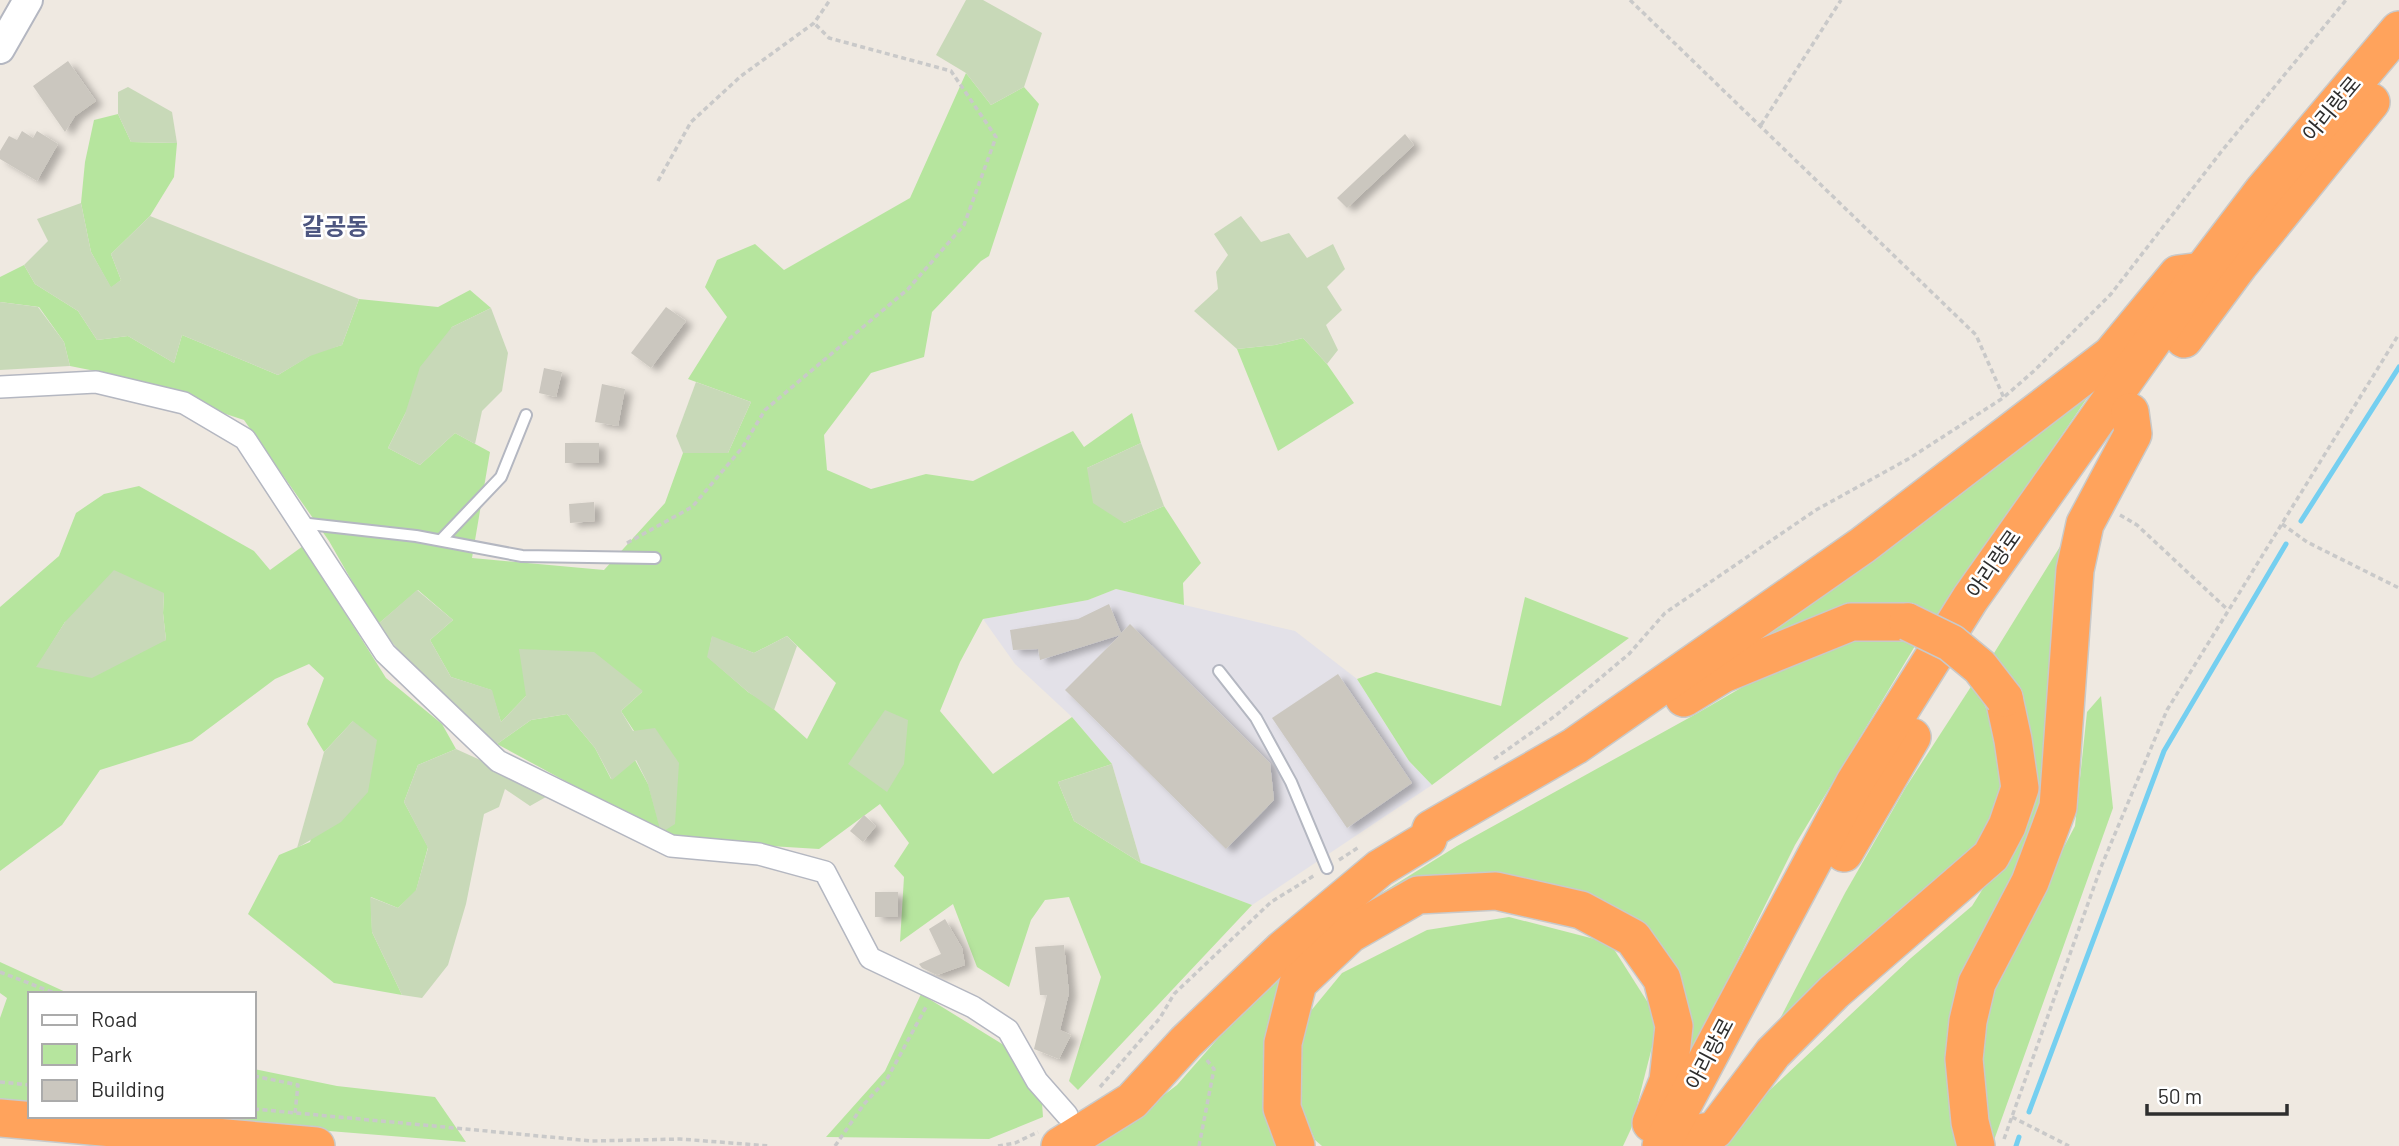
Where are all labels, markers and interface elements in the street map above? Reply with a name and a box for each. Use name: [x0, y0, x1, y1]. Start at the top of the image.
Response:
street label: 아리랑로: [2296, 70, 2365, 146]
district label: 갈공동: [302, 211, 368, 240]
street label: 아리랑로: [1960, 524, 2025, 602]
legend: [28, 992, 256, 1118]
text: Road: [91, 1006, 137, 1031]
street label: 아리랑로: [1679, 1013, 1738, 1093]
text: Park: [91, 1041, 132, 1066]
scale bar: [2147, 1072, 2287, 1116]
text: Building: [91, 1076, 165, 1101]
text: 50 m: [2158, 1083, 2202, 1108]

